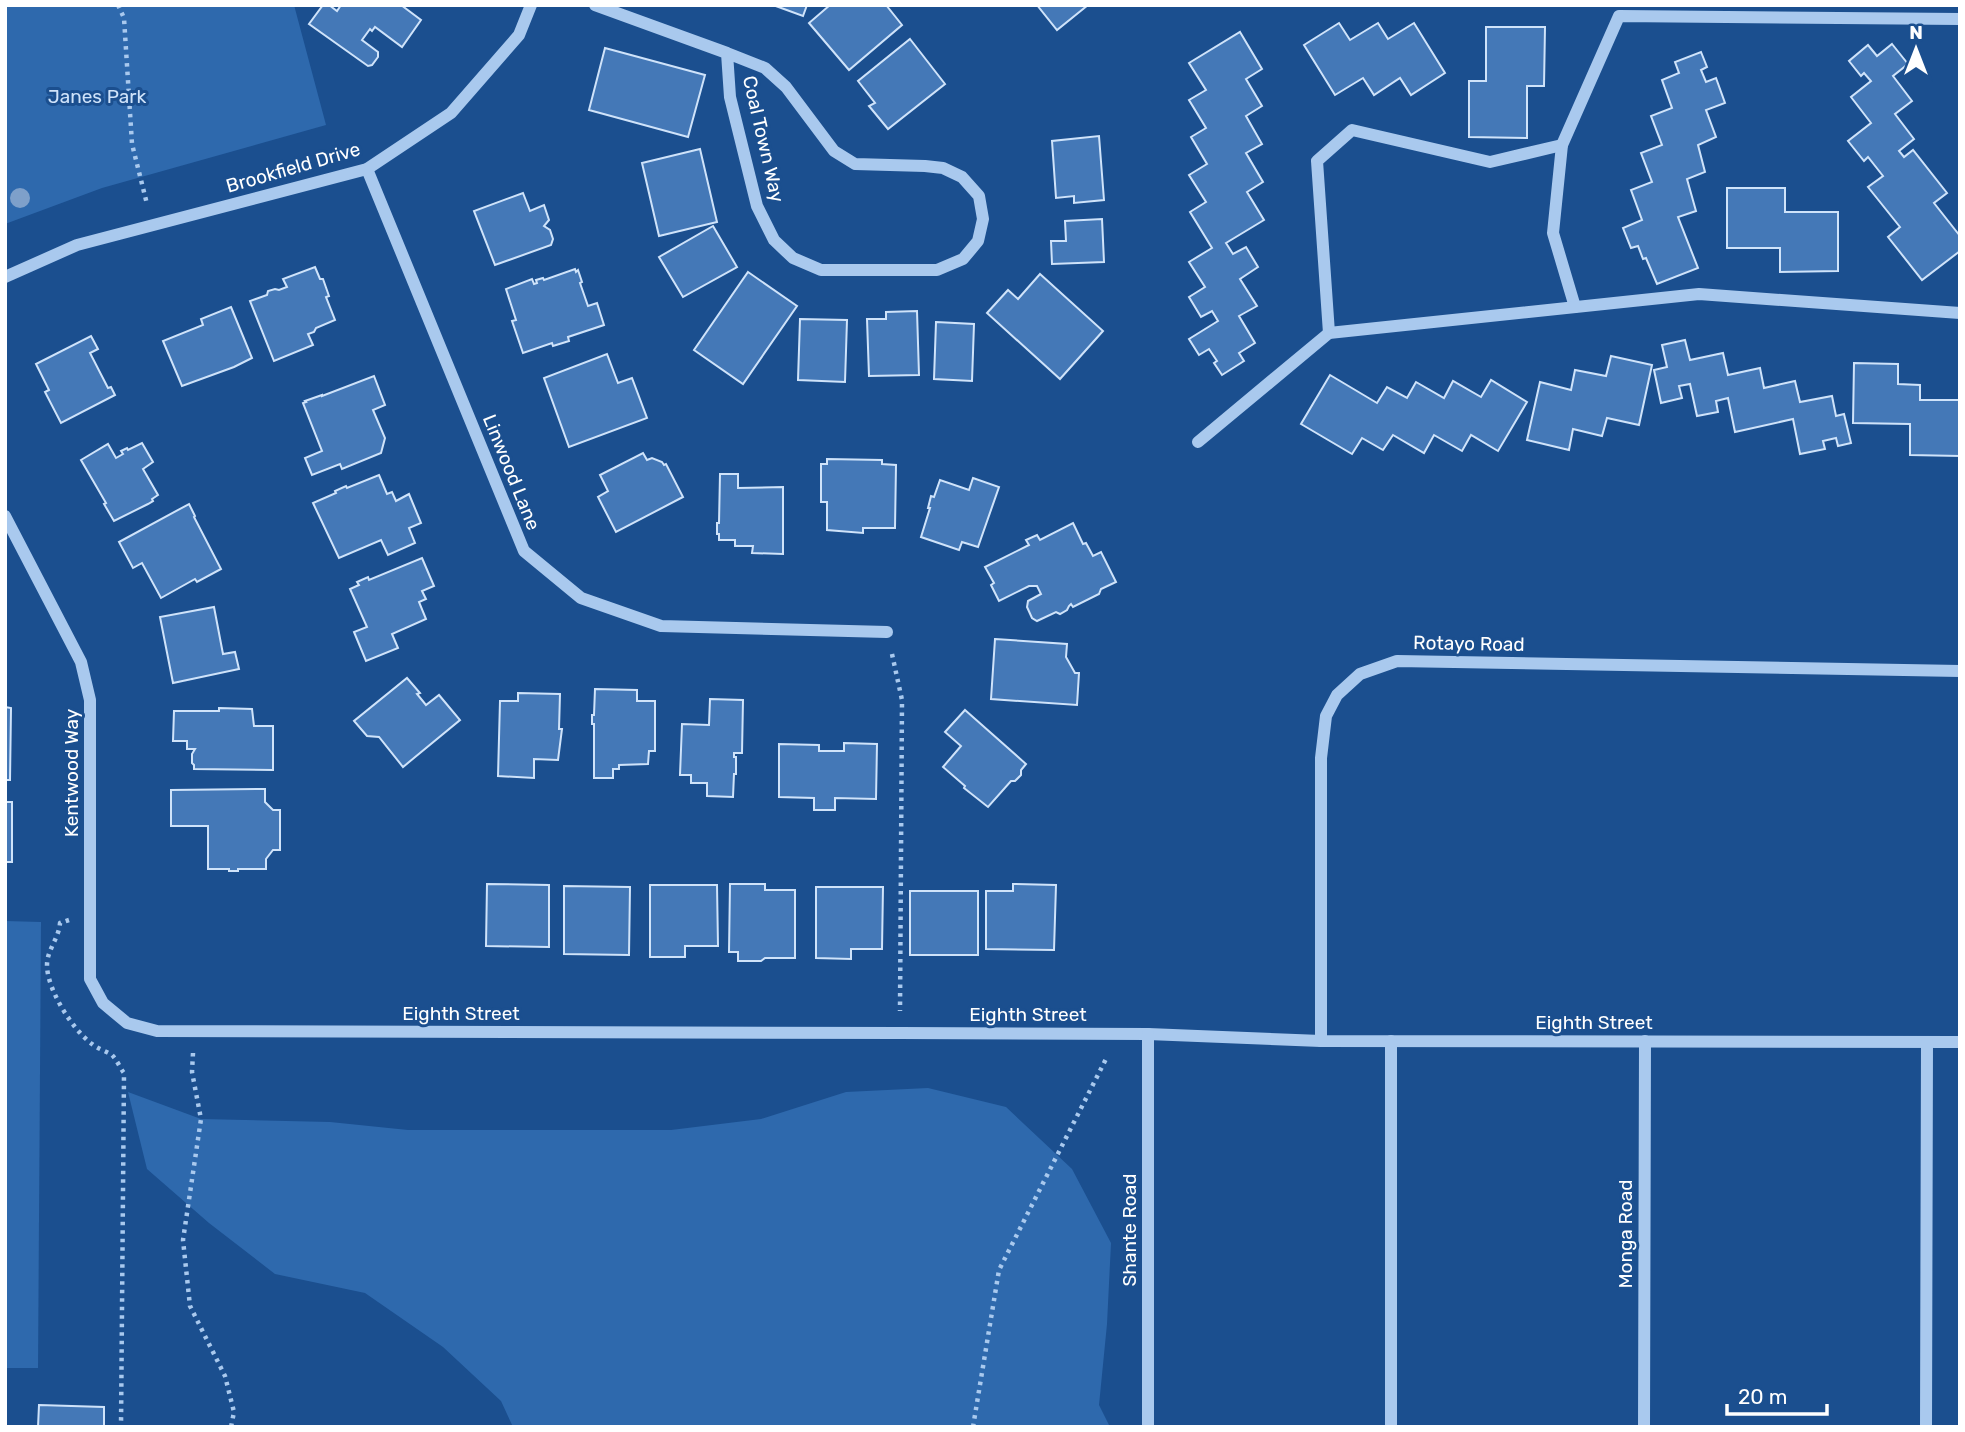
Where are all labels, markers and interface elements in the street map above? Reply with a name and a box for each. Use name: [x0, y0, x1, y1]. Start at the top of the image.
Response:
north arrow: [1881, 14, 1951, 84]
text: N: [1909, 21, 1923, 44]
street label: Coal Town Way: [738, 74, 789, 205]
park label: Janes Park: [48, 85, 146, 108]
street label: Brookfield Drive: [223, 137, 363, 198]
street label: Linwood Lane: [478, 411, 545, 533]
street label: Rotayo Road: [1413, 631, 1525, 656]
street label: Kentwood Way: [60, 709, 83, 837]
street label: Eighth Street: [402, 1002, 520, 1025]
street label: Eighth Street: [969, 1003, 1087, 1026]
street label: Eighth Street: [1535, 1011, 1653, 1034]
street label: Shante Road: [1118, 1173, 1141, 1287]
street label: Monga Road: [1614, 1179, 1637, 1289]
scale bar: [1727, 1372, 1827, 1416]
text: 20 m: [1738, 1384, 1787, 1409]

